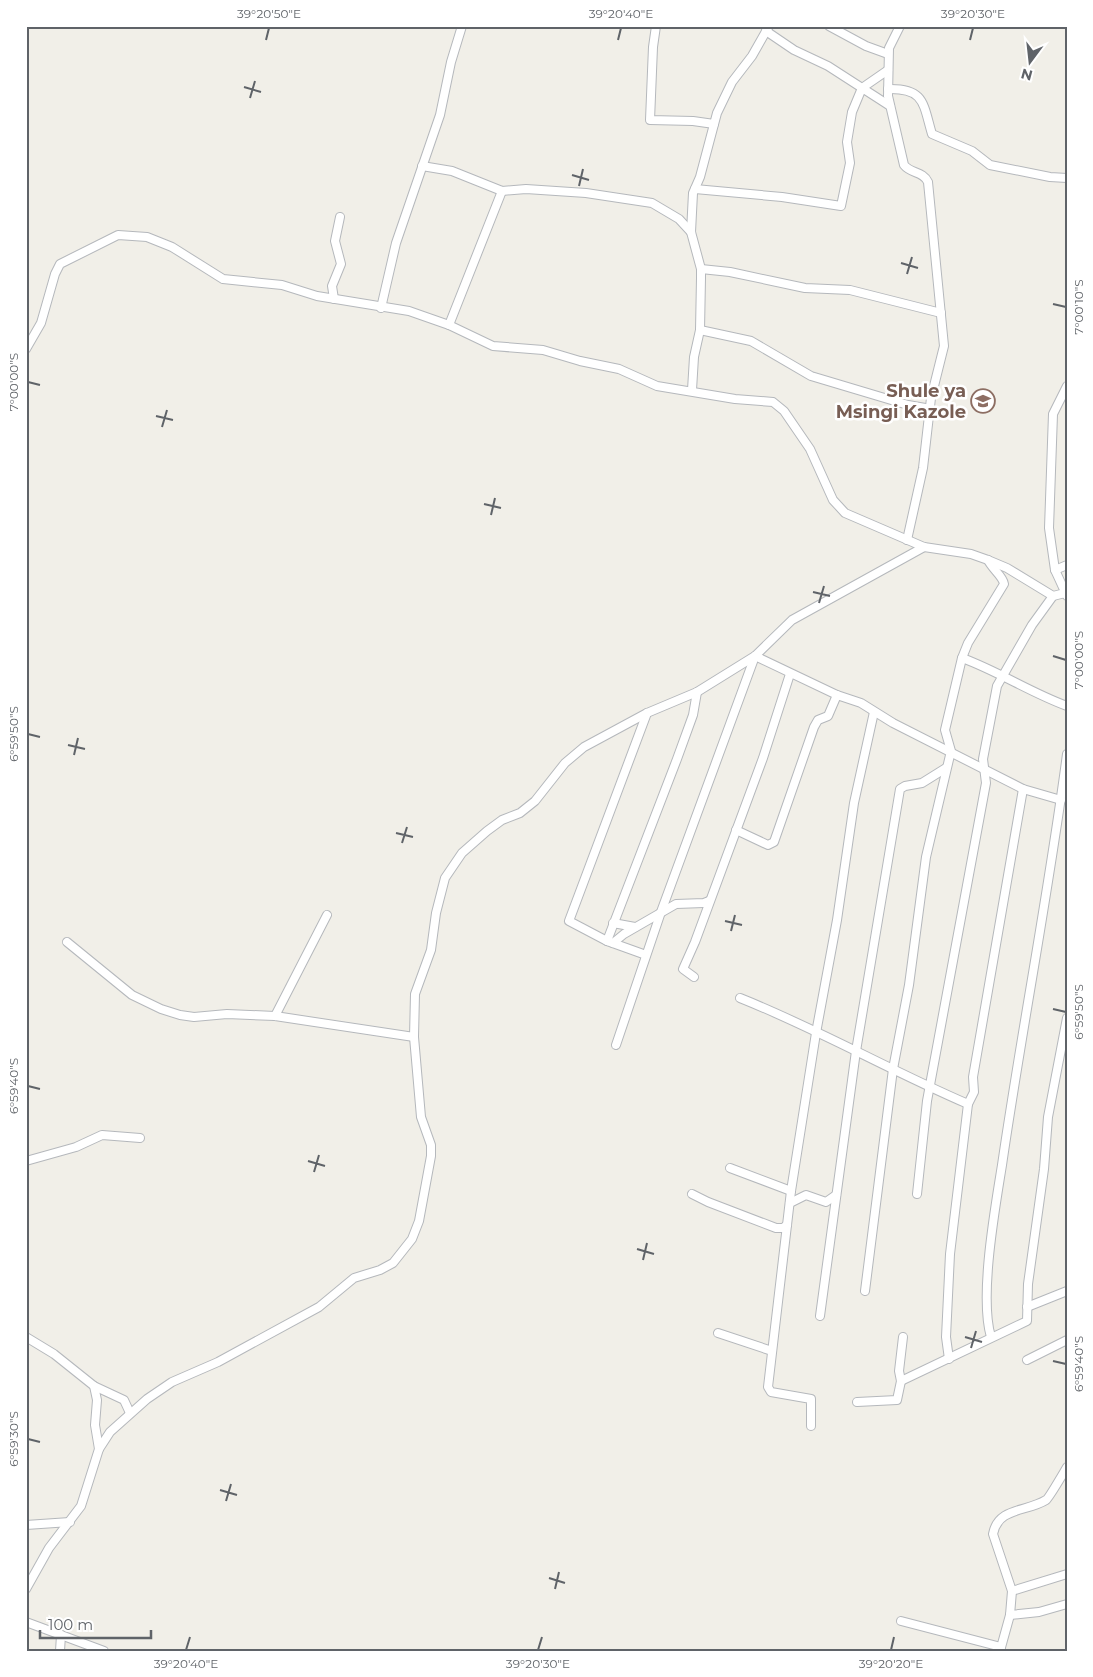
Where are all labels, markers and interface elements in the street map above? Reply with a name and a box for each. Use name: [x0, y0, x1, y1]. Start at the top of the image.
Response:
text: 39°20'50"E: [237, 6, 301, 21]
text: 39°20'40"E: [589, 6, 653, 21]
text: 39°20'30"E: [941, 6, 1005, 21]
north arrow: [1006, 38, 1056, 88]
text: N: [1019, 64, 1034, 85]
text: 7°00'10"S: [1071, 279, 1086, 335]
text: 7°00'00"S: [6, 353, 21, 411]
place label: Shule ya Msingi Kazole: [836, 380, 966, 423]
school or university icon: Shule ya Msingi Kazole: [970, 388, 996, 414]
text: 7°00'00"S: [1071, 631, 1086, 689]
text: 6°59'50"S: [6, 706, 21, 762]
text: 6°59'50"S: [1071, 984, 1086, 1040]
text: 6°59'40"S: [6, 1058, 21, 1114]
text: 6°59'40"S: [1071, 1336, 1086, 1392]
text: 6°59'30"S: [6, 1411, 21, 1467]
scale bar: [40, 1607, 151, 1639]
text: 100 m: [48, 1615, 93, 1634]
text: 39°20'40"E: [154, 1656, 218, 1671]
text: 39°20'30"E: [506, 1656, 570, 1671]
text: 39°20'20"E: [859, 1656, 923, 1671]

